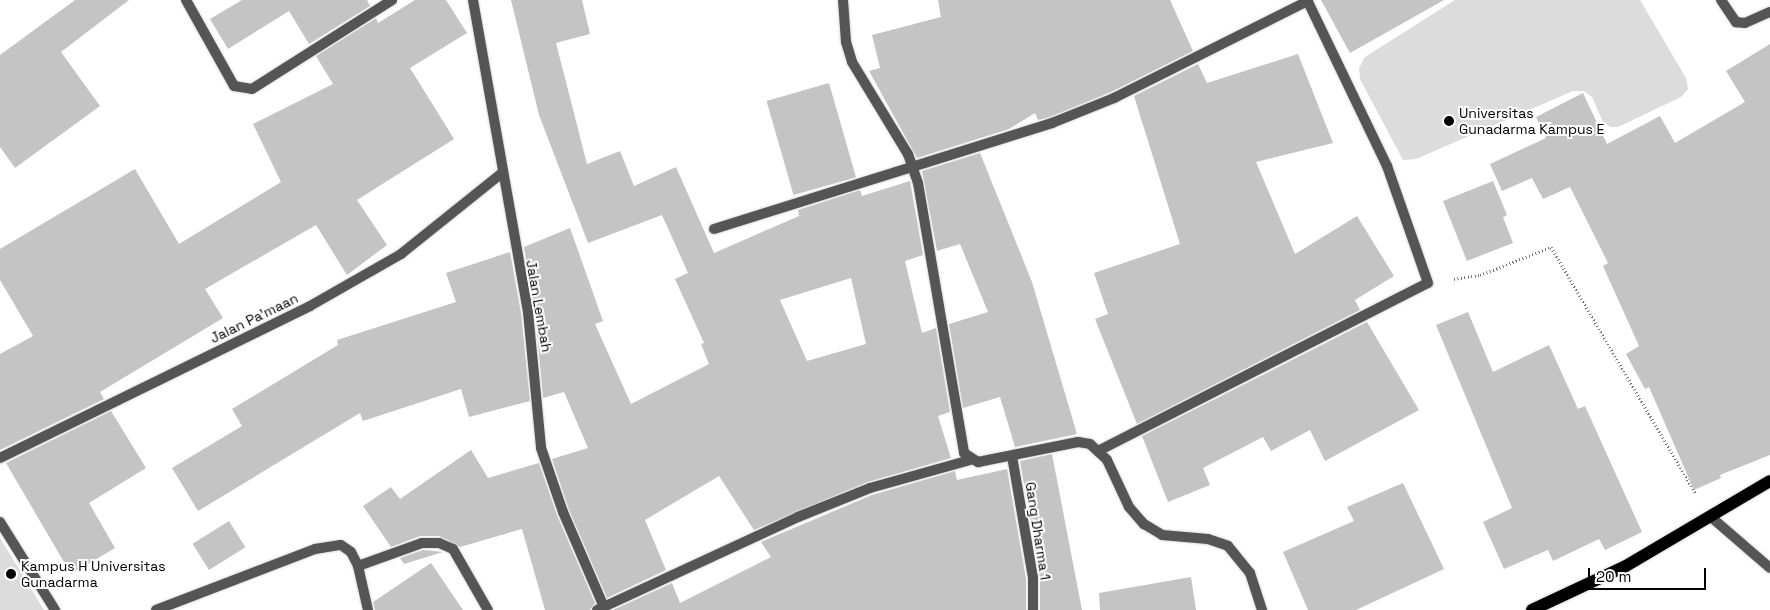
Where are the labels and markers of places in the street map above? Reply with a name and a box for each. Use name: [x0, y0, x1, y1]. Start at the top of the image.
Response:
place label: Universitas Gunadarma Kampus E: [1459, 105, 1604, 138]
marker: Universitas Gunadarma Kampus E: [1443, 115, 1455, 127]
place label: Kampus H Universitas Gunadarma: [21, 558, 166, 590]
marker: Kampus H Universitas Gunadarma: [5, 568, 17, 580]

